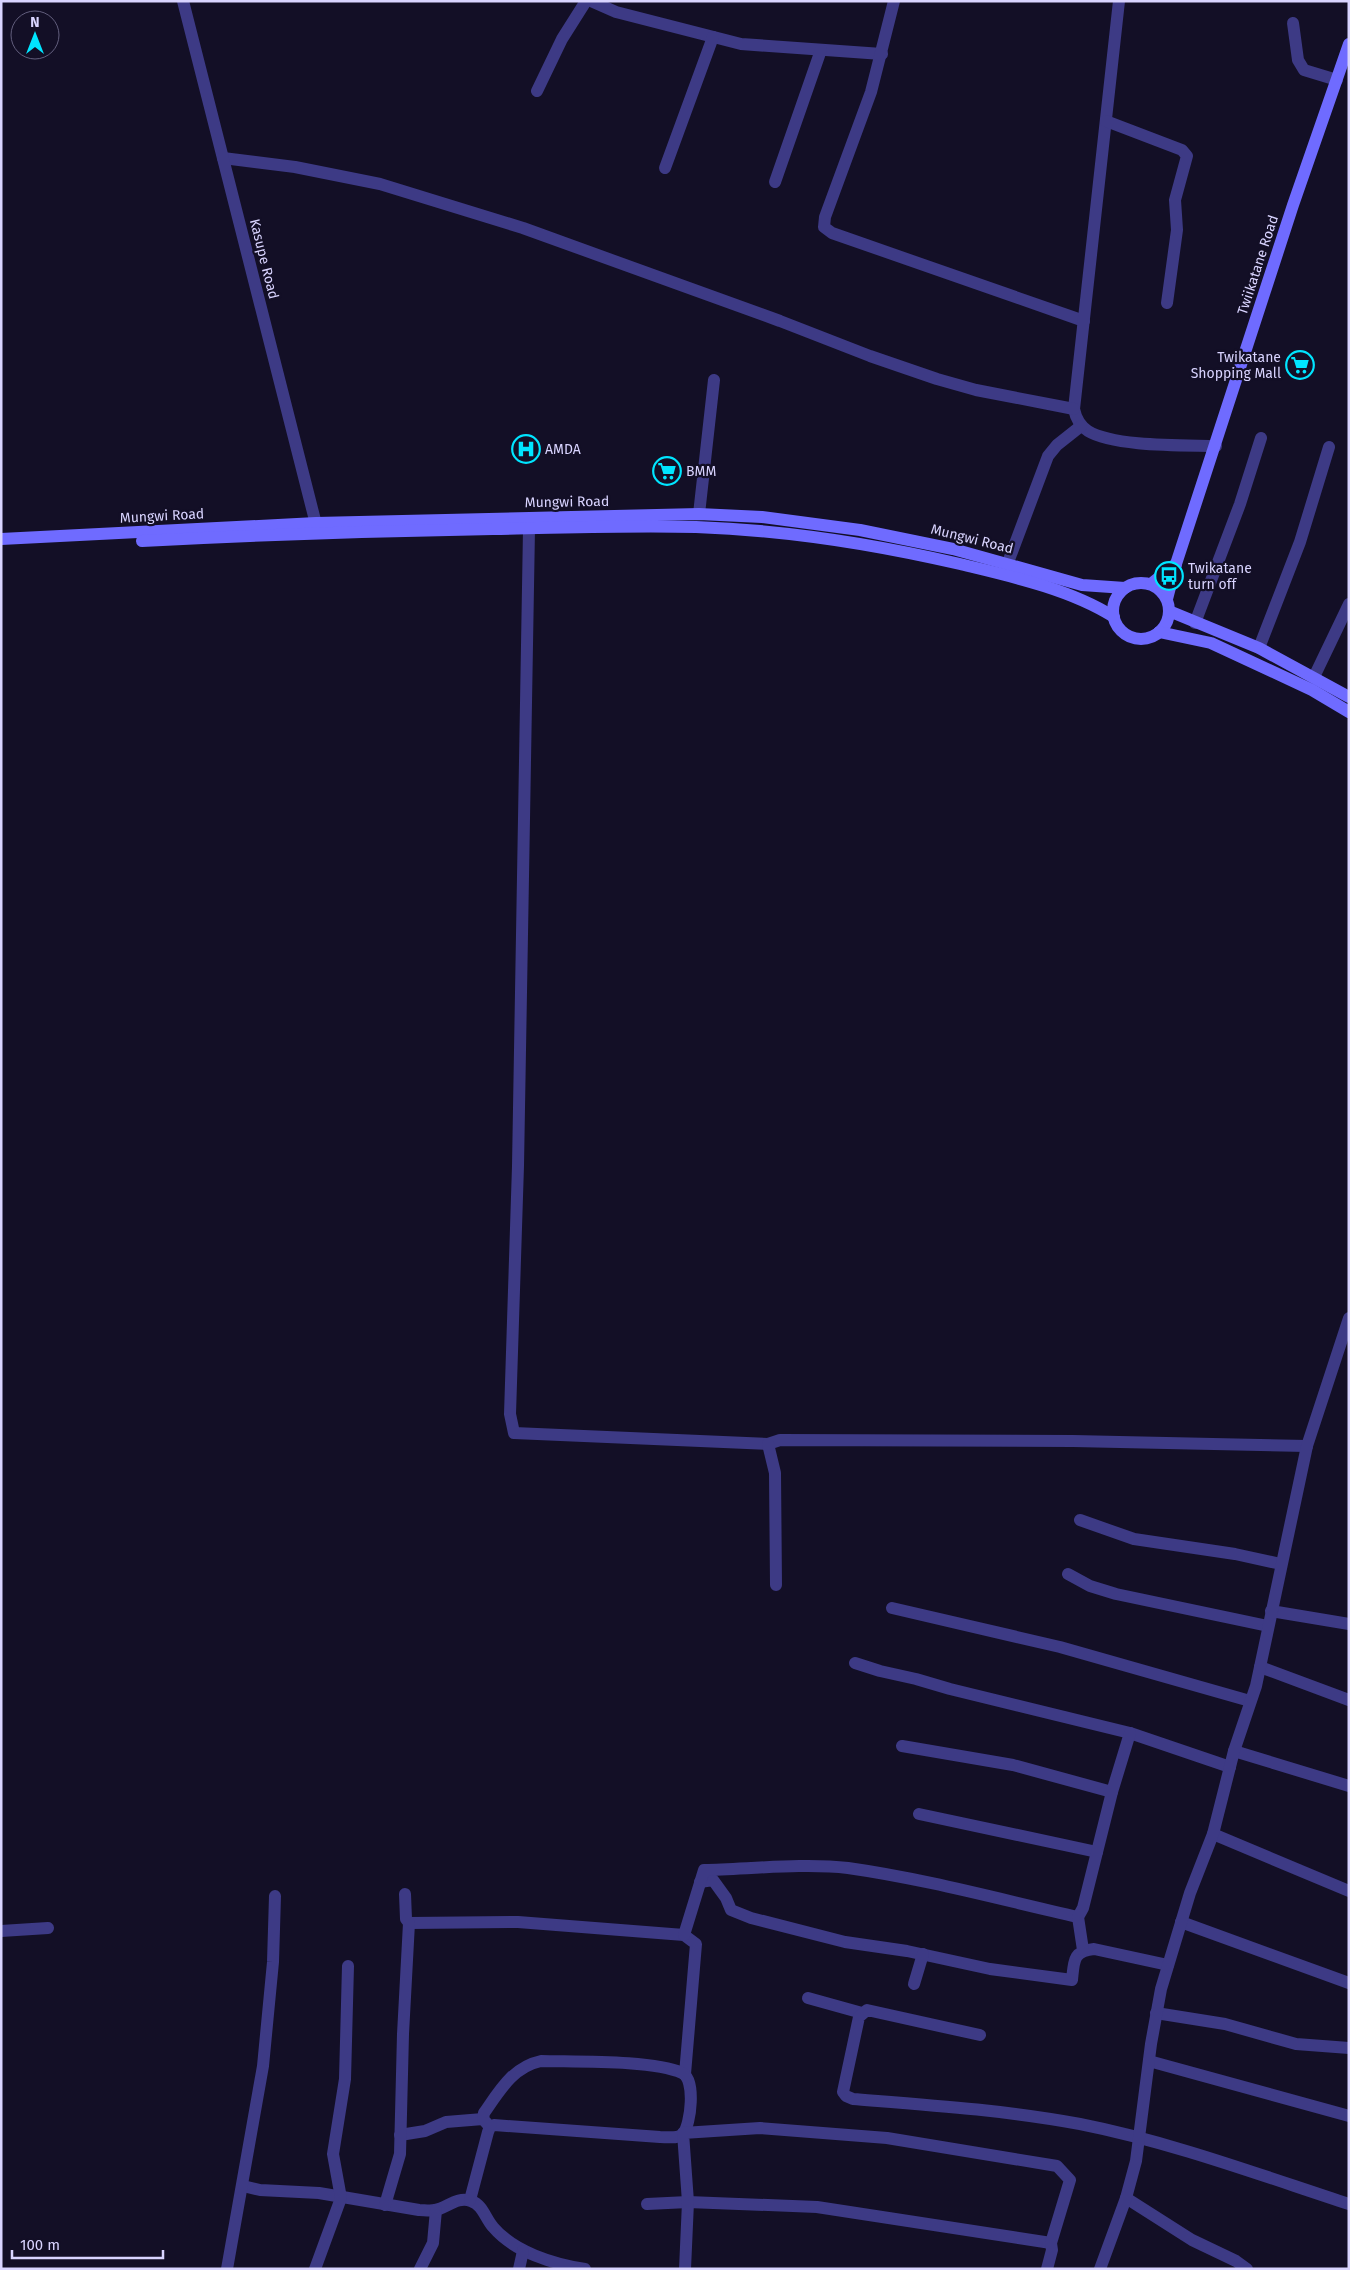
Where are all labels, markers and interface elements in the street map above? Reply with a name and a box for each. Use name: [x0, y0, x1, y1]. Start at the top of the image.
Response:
north arrow: [10, 10, 60, 60]
text: N: [30, 14, 40, 31]
street label: Twiikatane Road: [1234, 213, 1282, 317]
street label: Kasupe Road: [246, 217, 282, 301]
place label: Twikatane Shopping Mall: [1191, 349, 1281, 382]
supermarket icon: Twikatane Shopping Mall: [1285, 350, 1315, 380]
hospital icon: AMDA: [511, 434, 541, 464]
place label: AMDA: [545, 441, 581, 458]
supermarket icon: BMM: [652, 456, 682, 486]
place label: BMM: [686, 463, 716, 480]
street label: Mungwi Road: [525, 493, 609, 511]
street label: Mungwi Road: [119, 505, 205, 527]
street label: Mungwi Road: [929, 521, 1015, 557]
place label: Twikatane turn off: [1188, 560, 1252, 593]
bus stop icon: Twikatane turn off: [1154, 561, 1184, 591]
scale bar: [12, 2228, 164, 2260]
text: 100 m: [20, 2236, 60, 2254]

